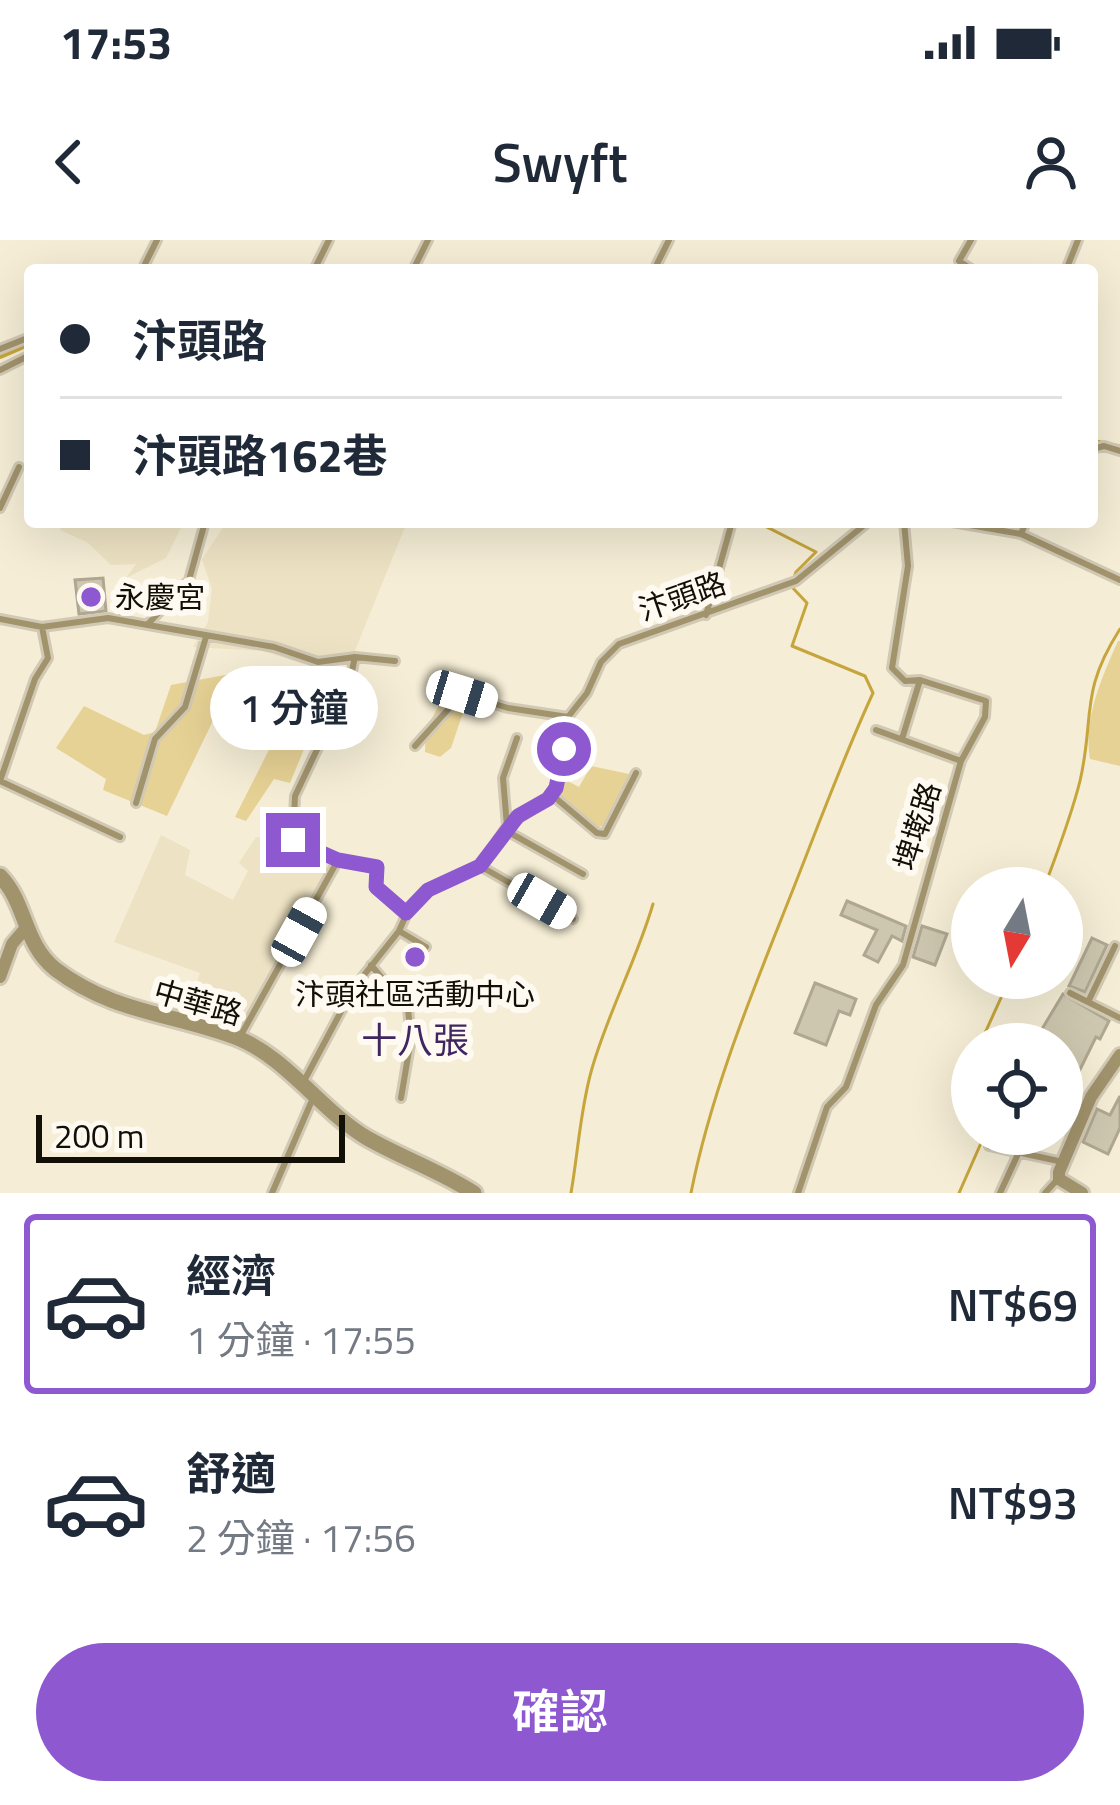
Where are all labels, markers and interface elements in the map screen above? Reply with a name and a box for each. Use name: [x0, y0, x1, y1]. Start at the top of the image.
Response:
text: 17:53: [60, 8, 172, 76]
text: Swyft: [493, 121, 627, 203]
icon: back: [36, 129, 102, 195]
icon: person: [1018, 129, 1084, 195]
text: 汴頭路: [132, 306, 267, 374]
text: 汴頭路162巷: [132, 421, 388, 489]
street label: 汴頭路: [632, 560, 732, 632]
place label: 永慶宮: [115, 574, 205, 620]
marker: 永慶宮: [78, 584, 104, 610]
callout: 1 分鐘: [209, 666, 377, 750]
car: [422, 666, 502, 722]
text: 1 分鐘: [240, 678, 348, 737]
route start: [537, 722, 591, 776]
street label: 埤墘路: [882, 776, 952, 876]
route end: [266, 813, 320, 867]
car: [502, 867, 582, 935]
north arrow: [951, 867, 1083, 999]
map controls: [951, 867, 1083, 1155]
car: [266, 892, 332, 972]
marker: 汴頭社區活動中心: [402, 944, 428, 970]
street label: 中華路: [148, 967, 248, 1037]
place label: 汴頭社區活動中心: [295, 971, 535, 1017]
district label: 十八張: [361, 1012, 469, 1067]
button: locate: [951, 1023, 1083, 1155]
scale bar: [36, 1109, 345, 1162]
text: 200 m: [54, 1111, 144, 1161]
text: 經濟: [186, 1241, 276, 1309]
icon: car: [42, 1250, 150, 1358]
text: NT$69: [948, 1270, 1078, 1338]
text: 1 分鐘 · 17:55: [186, 1310, 416, 1369]
text: 舒適: [186, 1439, 276, 1507]
icon: car: [42, 1448, 150, 1556]
text: NT$93: [948, 1468, 1078, 1536]
text: 2 分鐘 · 17:56: [186, 1508, 416, 1567]
button: 確認: [36, 1643, 1084, 1781]

